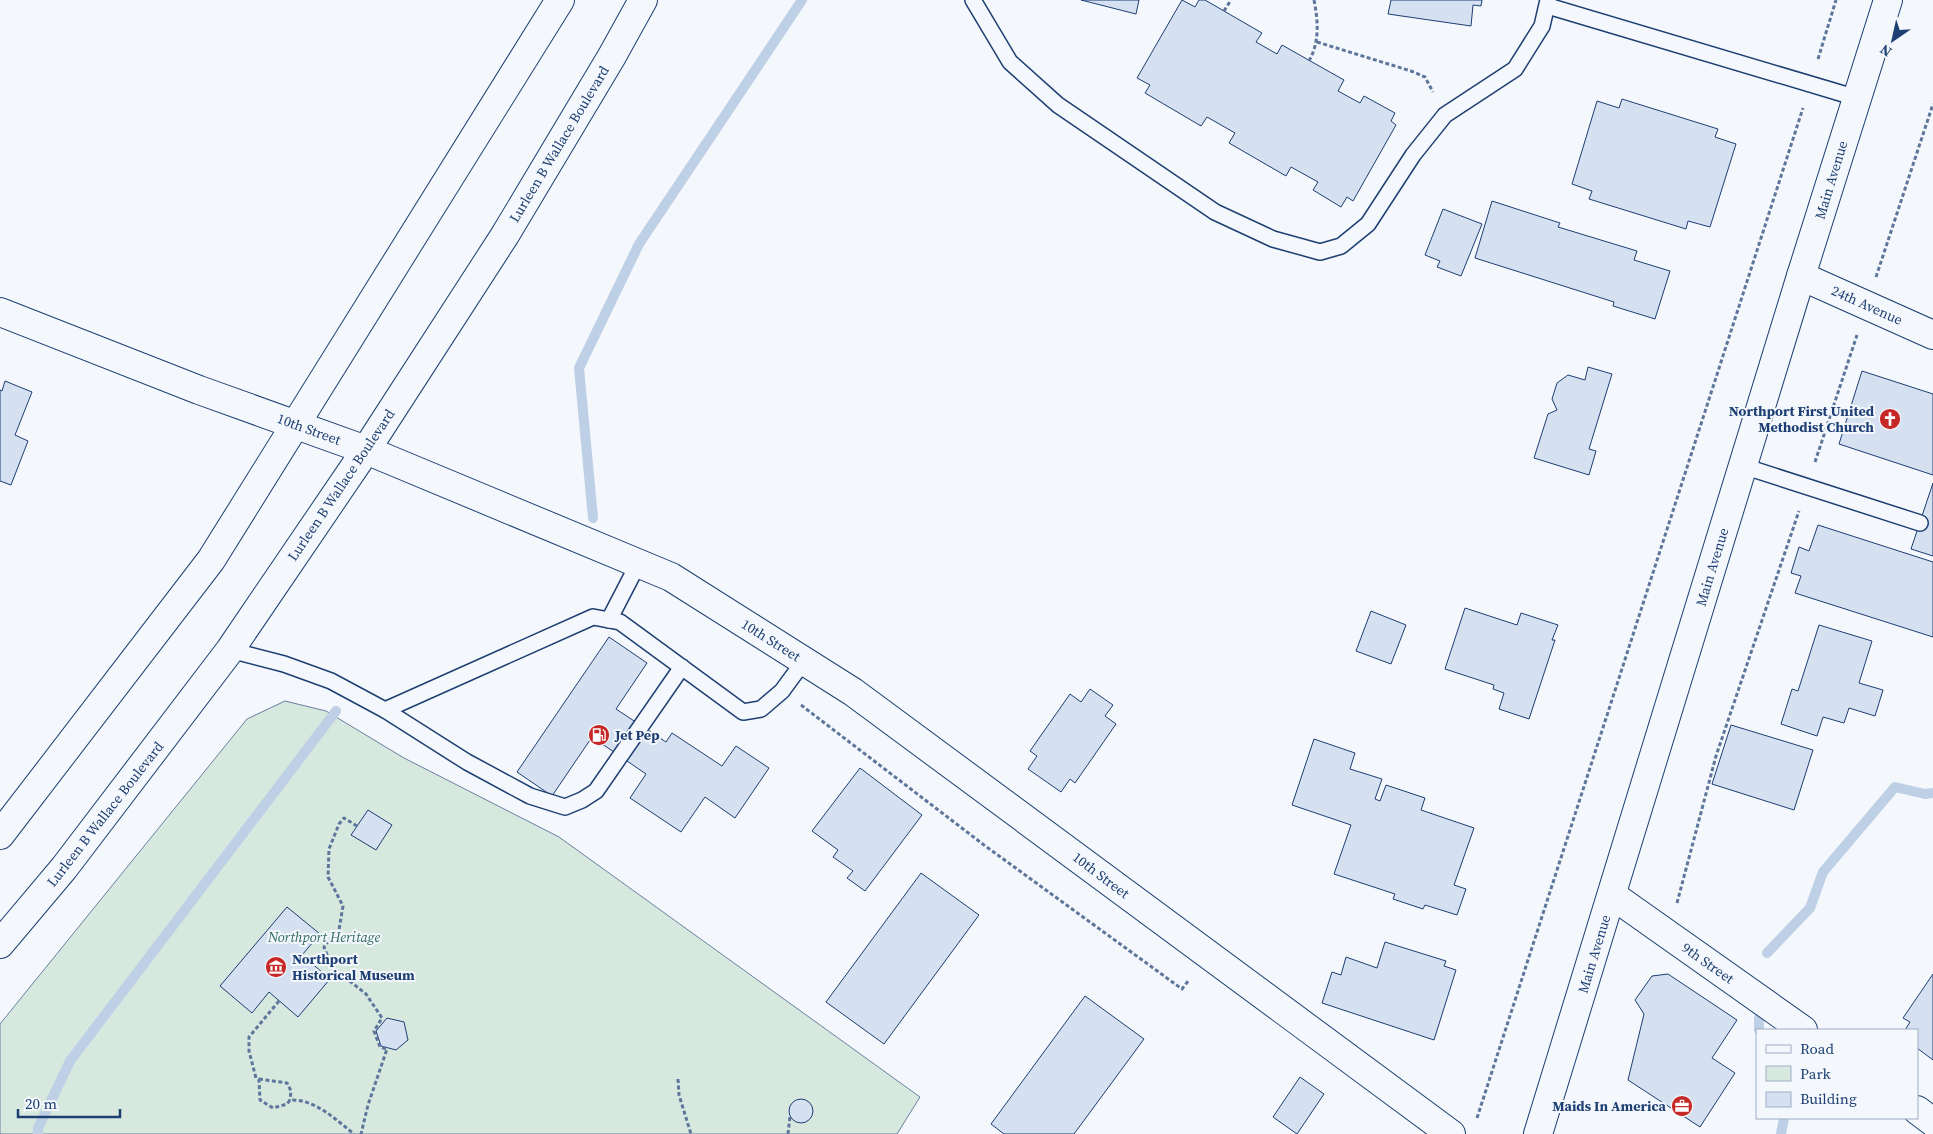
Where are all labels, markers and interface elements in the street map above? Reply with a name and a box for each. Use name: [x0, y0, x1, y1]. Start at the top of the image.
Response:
north arrow: [1868, 15, 1918, 65]
text: N: [1876, 40, 1896, 62]
street label: Lurleen B Wallace Boulevard: [504, 62, 614, 226]
street label: Main Avenue: [1810, 138, 1852, 222]
street label: 24th Avenue: [1828, 280, 1906, 330]
place label: Northport First United Methodist Church: [1729, 401, 1875, 437]
street label: Lurleen B Wallace Boulevard: [283, 405, 399, 565]
church icon: Northport First United Methodist Church: [1878, 407, 1902, 431]
street label: 10th Street: [274, 408, 344, 450]
street label: Main Avenue: [1691, 525, 1733, 609]
street label: 10th Street: [738, 614, 805, 666]
fuel station icon: Jet Pep: [587, 723, 611, 747]
place label: Jet Pep: [614, 725, 660, 745]
street label: Lurleen B Wallace Boulevard: [42, 737, 168, 891]
street label: 10th Street: [1068, 847, 1134, 903]
street label: Main Avenue: [1573, 912, 1615, 996]
park label: Northport Heritage: [267, 927, 380, 947]
street label: 9th Street: [1678, 938, 1738, 988]
place label: Northport Historical Museum: [292, 949, 415, 985]
museum icon: Northport Historical Museum: [264, 955, 288, 979]
legend: [1756, 1029, 1918, 1119]
text: Road: [1800, 1038, 1834, 1059]
text: Park: [1800, 1063, 1832, 1084]
scale bar: [18, 1086, 120, 1118]
text: Building: [1800, 1088, 1857, 1109]
text: 20 m: [25, 1093, 57, 1114]
office icon: Maids In America: [1670, 1094, 1694, 1118]
place label: Maids In America: [1552, 1096, 1667, 1116]

